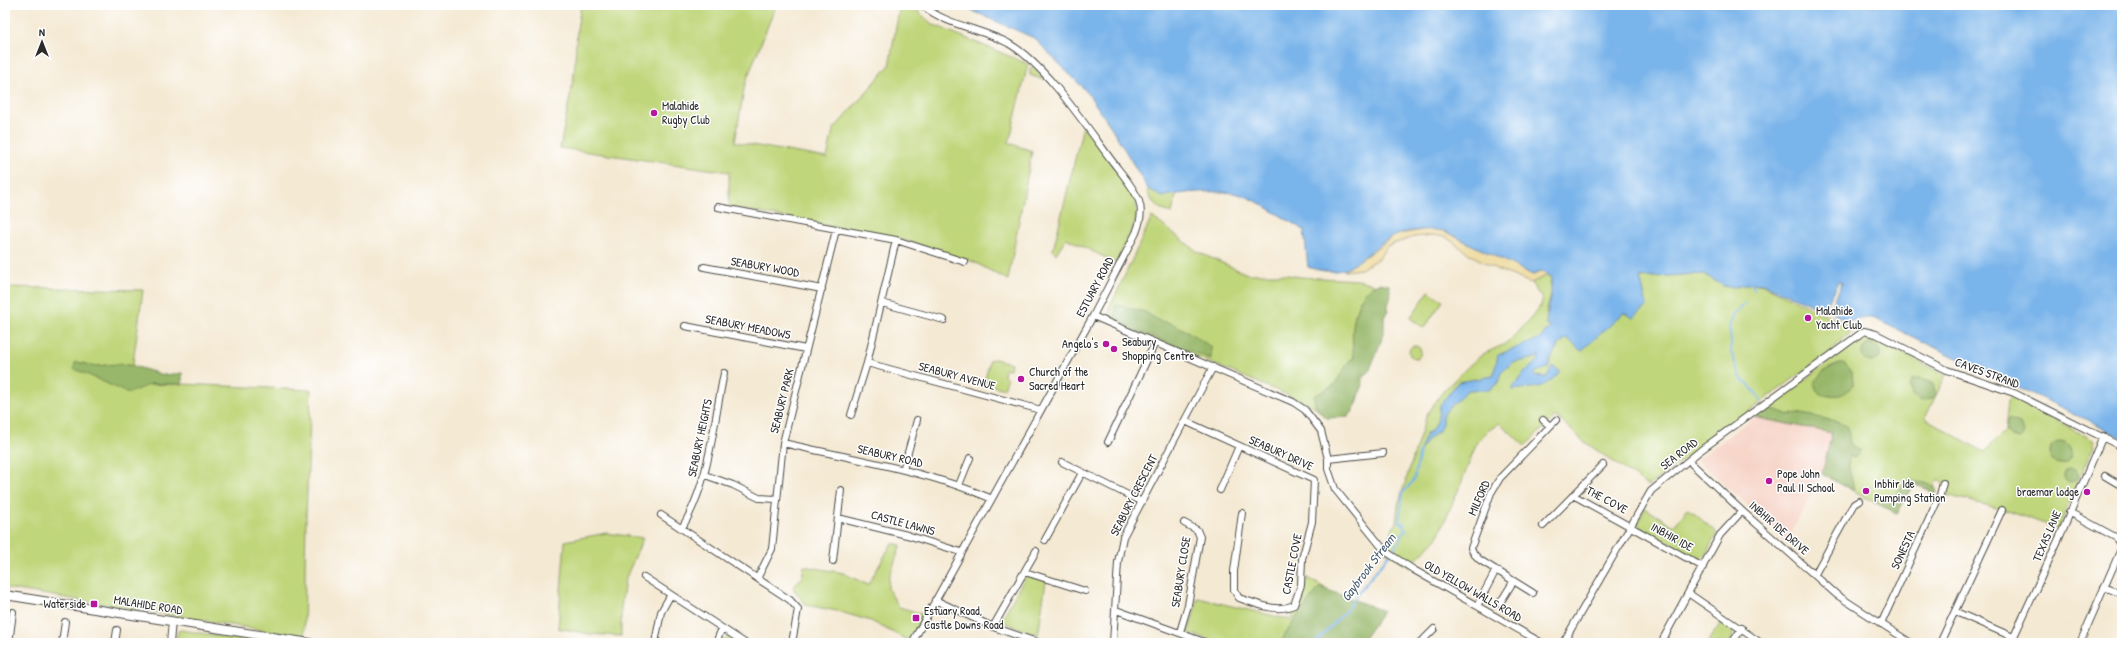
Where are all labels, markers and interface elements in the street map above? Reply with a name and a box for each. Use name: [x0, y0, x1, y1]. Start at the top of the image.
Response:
north arrow: [22, 22, 62, 62]
text: N: [39, 25, 45, 39]
place label: Malahide Rugby Club: [662, 97, 710, 128]
marker: Malahide Rugby Club: [649, 108, 659, 118]
street label: SEABURY WOOD: [729, 252, 801, 281]
street label: ESTUARY ROAD: [1072, 253, 1118, 320]
place label: Malahide Yacht Club: [1816, 302, 1862, 333]
street label: SEABURY MEADOWS: [704, 310, 793, 343]
marker: Malahide Yacht Club: [1803, 313, 1813, 323]
place label: Seabury Shopping Centre: [1122, 333, 1194, 364]
place label: Angelo's: [1062, 335, 1098, 352]
marker: Angelo's: [1101, 339, 1111, 349]
marker: Seabury Shopping Centre: [1109, 344, 1119, 354]
street label: CAVES STRAND: [1953, 353, 2022, 392]
street label: SEABURY AVENUE: [917, 357, 998, 394]
place label: Church of the Sacred Heart: [1029, 363, 1089, 394]
street label: SEABURY PARK: [765, 366, 798, 435]
marker: Church of the Sacred Heart: [1016, 374, 1026, 384]
street label: SEABURY HEIGHTS: [683, 397, 716, 478]
street label: SEABURY DRIVE: [1246, 431, 1317, 475]
street label: SEA ROAD: [1656, 433, 1701, 474]
street label: SEABURY ROAD: [856, 440, 925, 471]
street label: SEABURY CRESCENT: [1106, 451, 1162, 539]
place label: Pope John Paul II School: [1777, 465, 1836, 496]
place label: Inbhir Ide Pumping Station: [1874, 475, 1946, 506]
marker: Pope John Paul II School: [1764, 476, 1774, 486]
street label: MILFORD: [1463, 477, 1494, 518]
street label: THE COVE: [1584, 482, 1632, 518]
place label: braemar lodge: [2017, 483, 2079, 500]
marker: Inbhir Ide Pumping Station: [1861, 486, 1871, 496]
marker: braemar lodge: [2082, 487, 2092, 497]
street label: INBHIR IDE DRIVE: [1746, 497, 1814, 559]
street label: CASTLE LAWNS: [869, 506, 938, 539]
street label: TEXAS LANE: [2028, 507, 2065, 564]
street label: INBHIR IDE: [1648, 518, 1697, 555]
water label: Gaybrook Stream: [1337, 528, 1400, 605]
street label: SONESTA: [1886, 528, 1919, 572]
street label: CASTLE COVE: [1277, 531, 1306, 596]
street label: SEABURY CLOSE: [1167, 535, 1195, 609]
street label: OLD YELLOW WALLS ROAD: [1421, 556, 1525, 626]
street label: MALAHIDE ROAD: [113, 591, 184, 618]
place label: Waterside: [44, 595, 86, 612]
marker: Waterside: [89, 599, 99, 609]
place label: Estuary Road, Castle Downs Road: [924, 602, 1004, 633]
marker: Estuary Road, Castle Downs Road: [911, 613, 921, 623]

